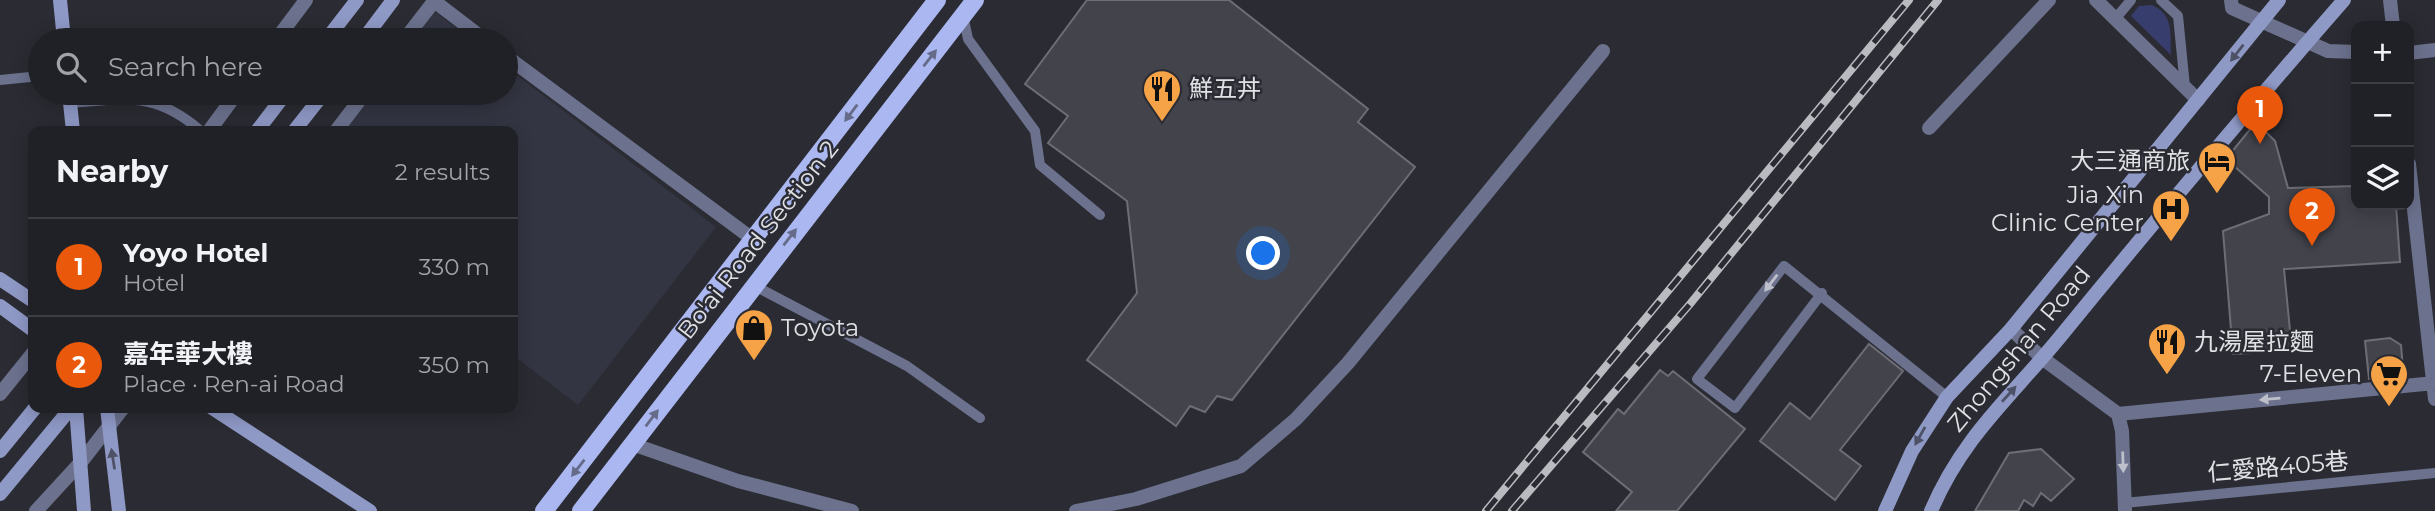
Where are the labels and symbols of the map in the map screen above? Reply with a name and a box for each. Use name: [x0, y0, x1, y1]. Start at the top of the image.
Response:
one-way arrow: [2229, 44, 2244, 62]
one-way arrow: [923, 49, 937, 67]
restaurant icon: 鮮五丼: [1141, 68, 1183, 123]
place label: 鮮五丼: [1189, 74, 1261, 103]
pin: 1: [2237, 86, 2283, 144]
one-way arrow: [844, 104, 858, 122]
street label: Bo'ai Road Section 2: [671, 135, 844, 345]
hotel icon: 大三通商旅: [2196, 140, 2238, 195]
place label: 大三通商旅: [2070, 146, 2190, 175]
place label: Jia Xin Clinic Center: [1991, 180, 2144, 237]
hospital icon: Jia Xin Clinic Center: [2150, 188, 2192, 243]
pin: 2: [2289, 188, 2335, 246]
one-way arrow: [782, 228, 797, 246]
your location: [1246, 236, 1280, 270]
street label: Zhongshan Road: [1941, 260, 2096, 437]
one-way arrow: [1764, 274, 1778, 292]
shop icon: Toyota: [733, 307, 775, 362]
place label: Toyota: [781, 313, 859, 342]
restaurant icon: 九湯屋拉麵: [2146, 321, 2188, 376]
place label: 九湯屋拉麵: [2194, 327, 2314, 356]
supermarket icon: 7-Eleven: [2368, 353, 2410, 408]
place label: 7-Eleven: [2260, 359, 2362, 388]
one-way arrow: [2001, 386, 2017, 403]
one-way arrow: [2258, 394, 2280, 405]
one-way arrow: [645, 409, 659, 427]
one-way arrow: [1914, 426, 1926, 445]
street label: 仁愛路405巷: [2206, 446, 2350, 487]
one-way arrow: [107, 448, 118, 470]
one-way arrow: [2117, 451, 2128, 473]
one-way arrow: [571, 459, 585, 477]

